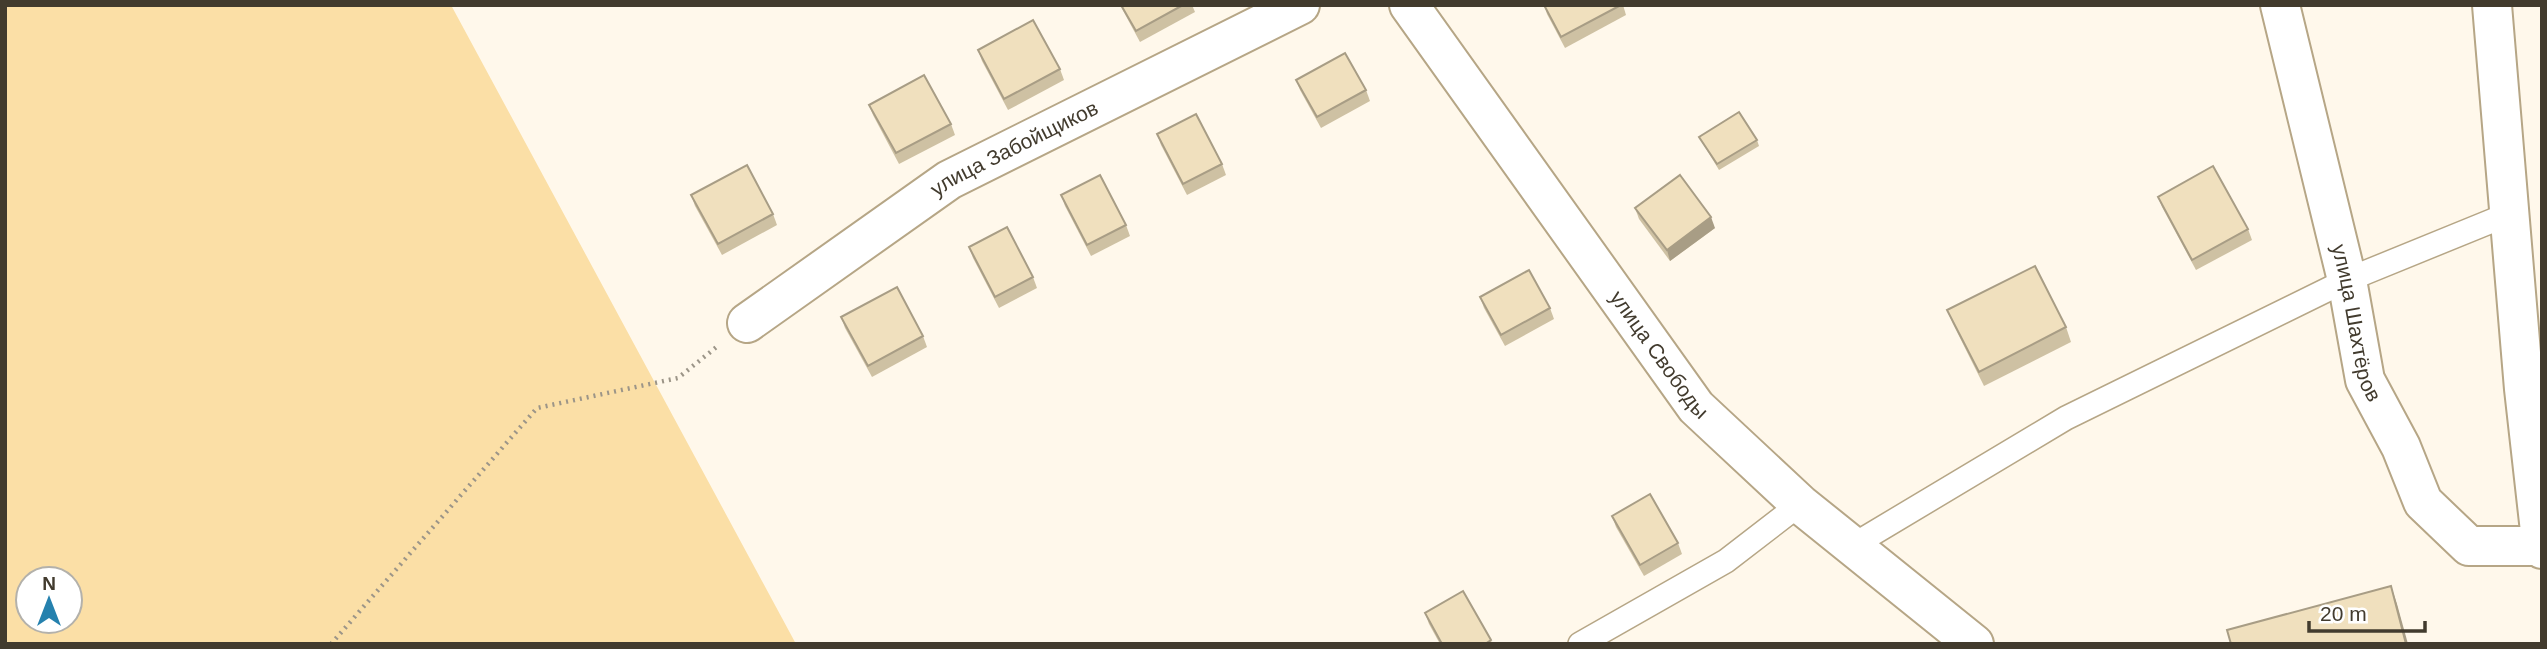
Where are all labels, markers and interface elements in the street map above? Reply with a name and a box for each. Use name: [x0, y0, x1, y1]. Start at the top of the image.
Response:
street label: улица Забойщиков: [926, 96, 1101, 200]
street label: улица Шахтёров: [2328, 242, 2386, 405]
street label: улица Свободы: [1606, 286, 1713, 423]
north arrow: [14, 565, 84, 635]
text: N: [42, 573, 56, 594]
scale bar: [2309, 590, 2424, 634]
text: 20 m: [2320, 602, 2367, 625]

